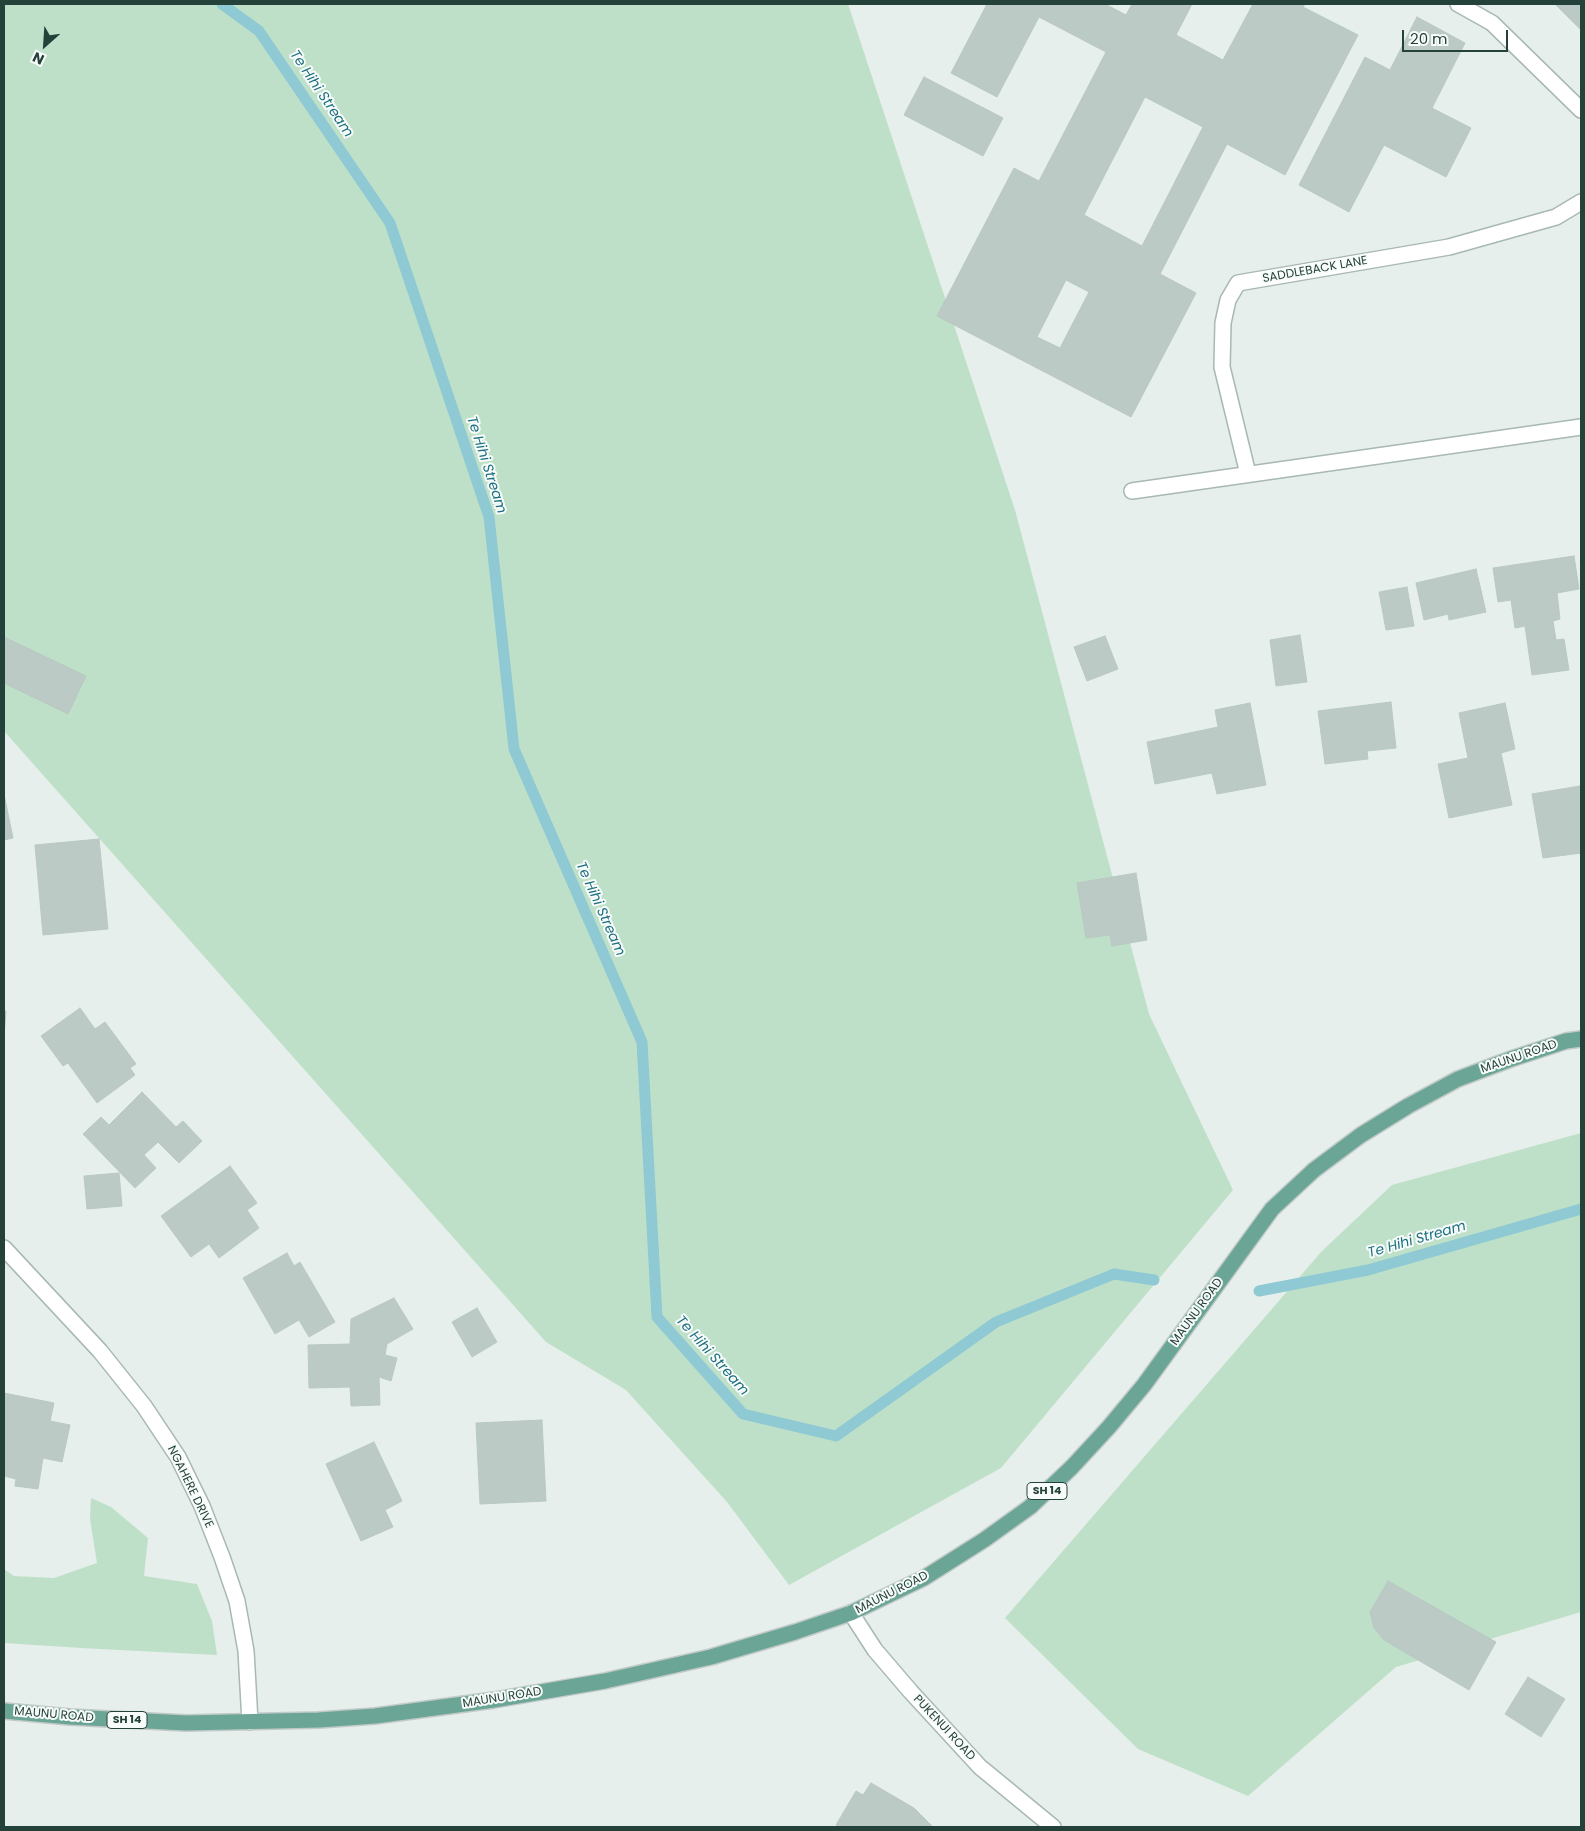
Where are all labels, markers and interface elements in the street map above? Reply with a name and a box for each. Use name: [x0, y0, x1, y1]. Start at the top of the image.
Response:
north arrow: [20, 20, 70, 70]
scale bar: [1405, 20, 1511, 52]
text: 20 m: [1410, 28, 1448, 49]
text: N: [29, 47, 48, 70]
water label: Te Hihi Stream: [286, 47, 356, 141]
street label: SADDLEBACK LANE: [1261, 254, 1369, 286]
water label: Te Hihi Stream: [462, 414, 510, 516]
water label: Te Hihi Stream: [572, 859, 628, 959]
street label: MAUNU ROAD: [1479, 1037, 1559, 1077]
water label: Te Hihi Stream: [1366, 1218, 1468, 1262]
street label: MAUNU ROAD: [1168, 1276, 1226, 1348]
water label: Te Hihi Stream: [672, 1313, 752, 1399]
street label: NGAHERE DRIVE: [164, 1443, 216, 1531]
road number: SH 14: [1027, 1482, 1067, 1500]
street label: MAUNU ROAD: [853, 1569, 931, 1617]
street label: MAUNU ROAD: [462, 1685, 542, 1711]
street label: PUKENUI ROAD: [910, 1692, 978, 1764]
street label: MAUNU ROAD: [14, 1704, 94, 1726]
road number: SH 14: [107, 1712, 147, 1728]

